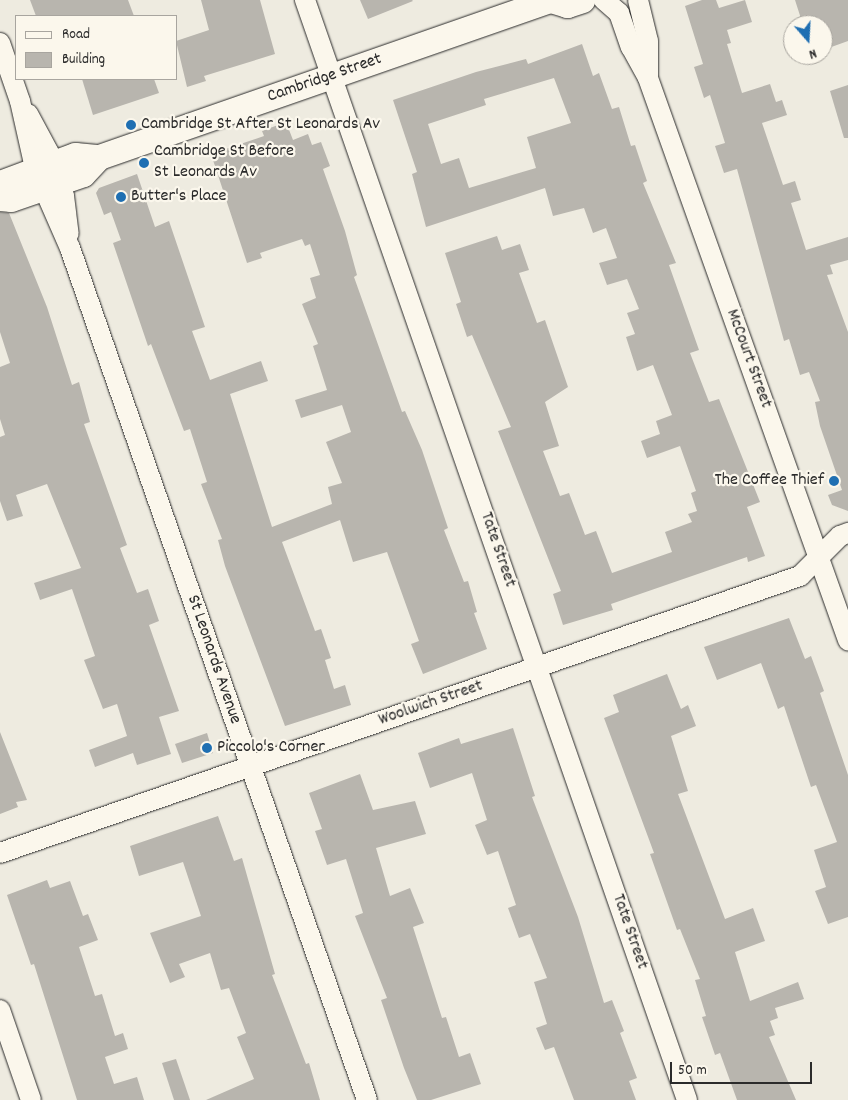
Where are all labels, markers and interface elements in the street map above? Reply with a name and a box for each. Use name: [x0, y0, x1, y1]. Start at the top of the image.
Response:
legend: [15, 15, 178, 80]
north arrow: [783, 15, 833, 65]
text: Road: [62, 24, 90, 46]
text: N: [806, 43, 819, 64]
text: Building: [62, 49, 105, 71]
street label: Cambridge Street: [265, 49, 385, 109]
place label: Cambridge St After St Leonards Av: [141, 114, 380, 136]
marker: Cambridge St After St Leonards Av: [125, 119, 137, 131]
place label: Cambridge St Before St Leonards Av: [154, 142, 294, 184]
marker: Cambridge St Before St Leonards Av: [138, 157, 150, 169]
place label: Butter's Place: [131, 186, 226, 208]
marker: Butter's Place: [115, 191, 127, 203]
street label: McCourt Street: [720, 307, 776, 411]
place label: The Coffee Thief: [714, 470, 824, 492]
marker: The Coffee Thief: [828, 475, 840, 487]
street label: Tate Street: [474, 510, 520, 590]
street label: St Leonards Avenue: [181, 593, 245, 727]
street label: Woolwich Street: [376, 676, 486, 732]
place label: Piccolo's Corner: [217, 737, 325, 759]
marker: Piccolo's Corner: [201, 742, 213, 754]
street label: Tate Street: [606, 892, 652, 972]
scale bar: [673, 1052, 816, 1084]
text: 50 m: [678, 1060, 707, 1082]

